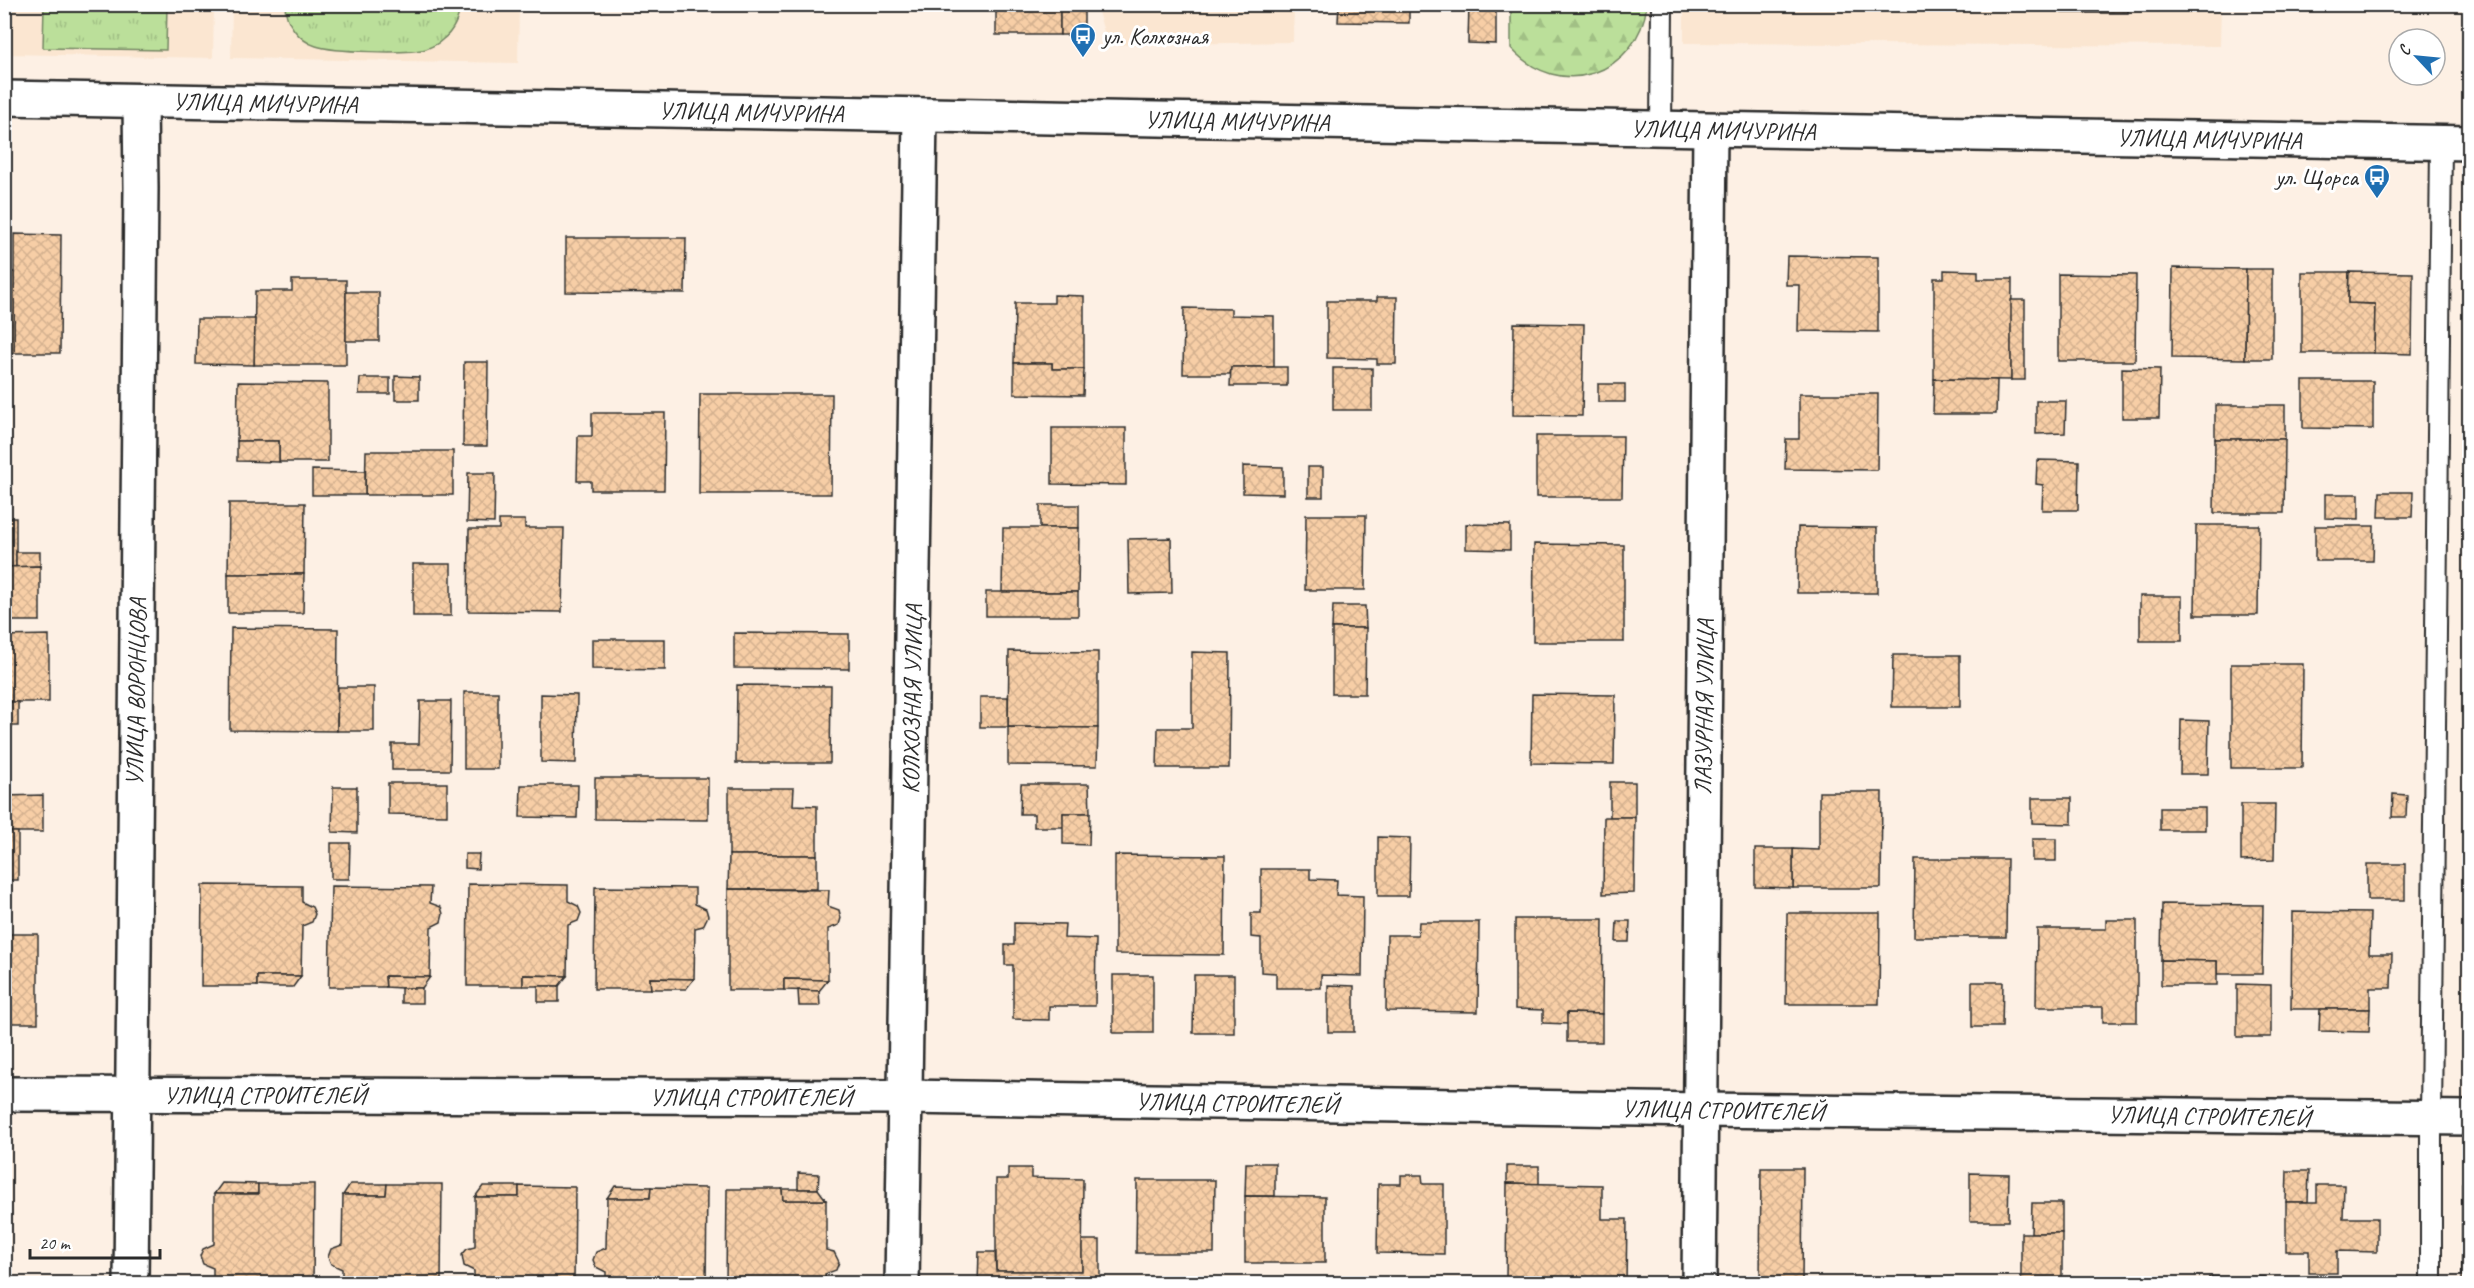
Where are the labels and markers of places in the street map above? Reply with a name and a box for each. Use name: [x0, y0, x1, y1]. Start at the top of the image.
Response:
bus stop icon: ул. Колхозная: [1068, 21, 1098, 59]
place label: ул. Колхозная: [1100, 21, 1209, 51]
place label: ул. Щорса: [2273, 162, 2359, 192]
bus stop icon: ул. Щорса: [2362, 162, 2392, 200]

